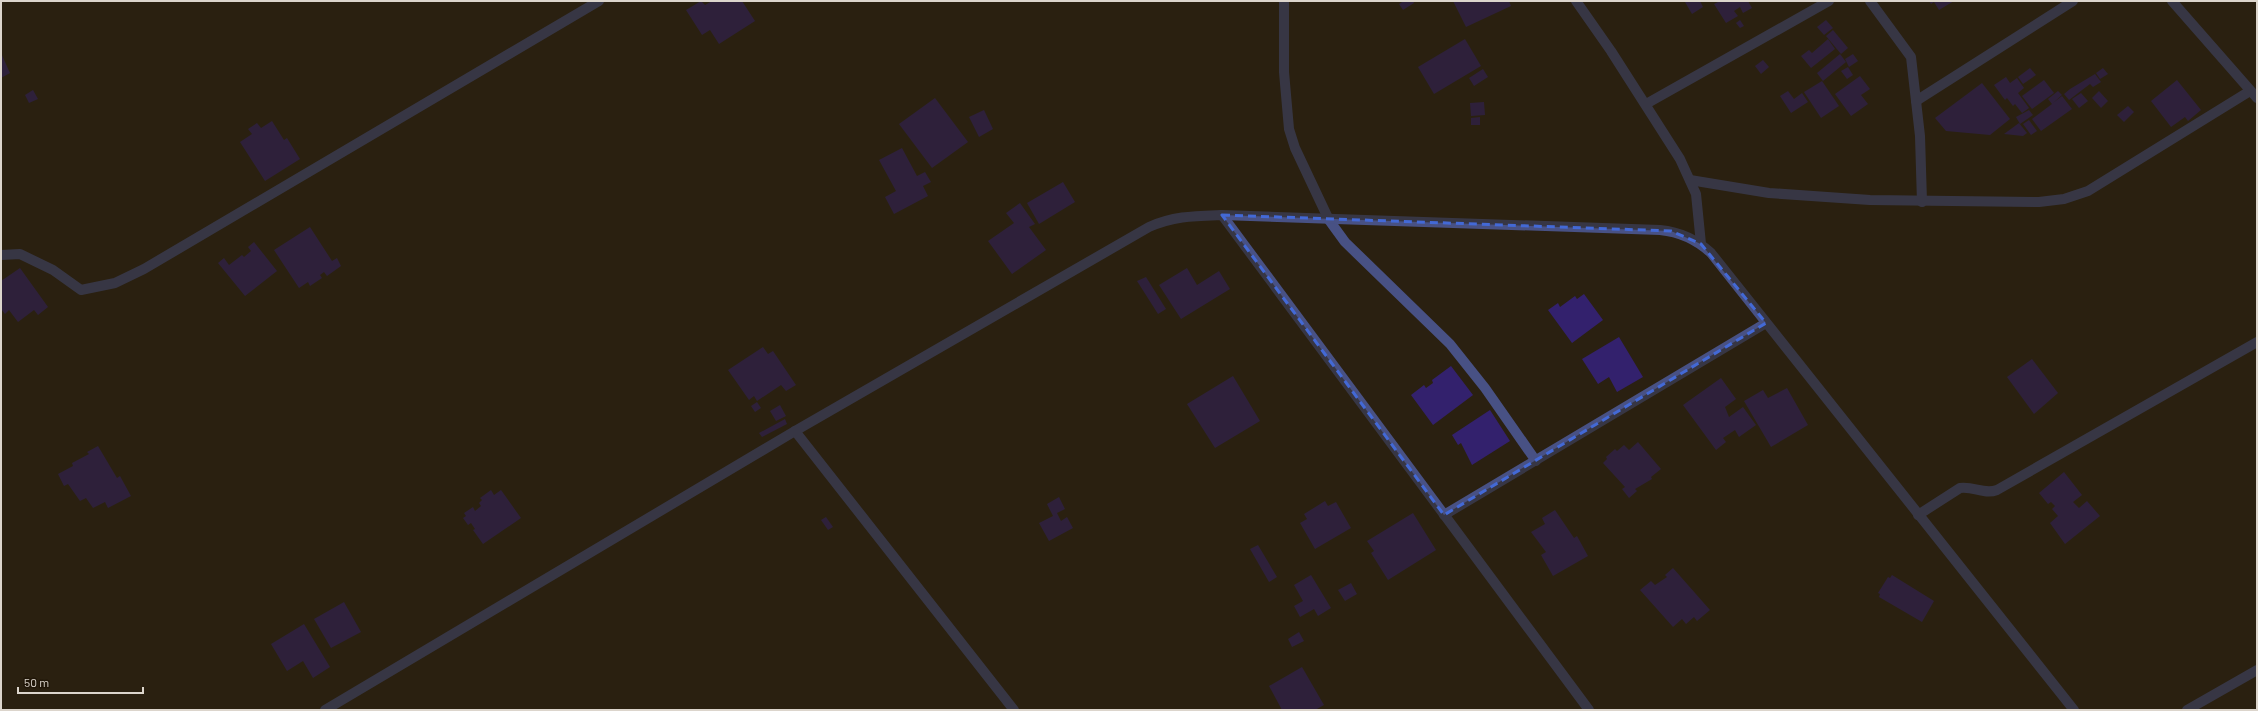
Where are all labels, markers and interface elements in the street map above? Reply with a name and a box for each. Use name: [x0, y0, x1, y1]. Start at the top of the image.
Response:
scale bar: [18, 669, 143, 695]
text: 50 m: [24, 675, 49, 689]

